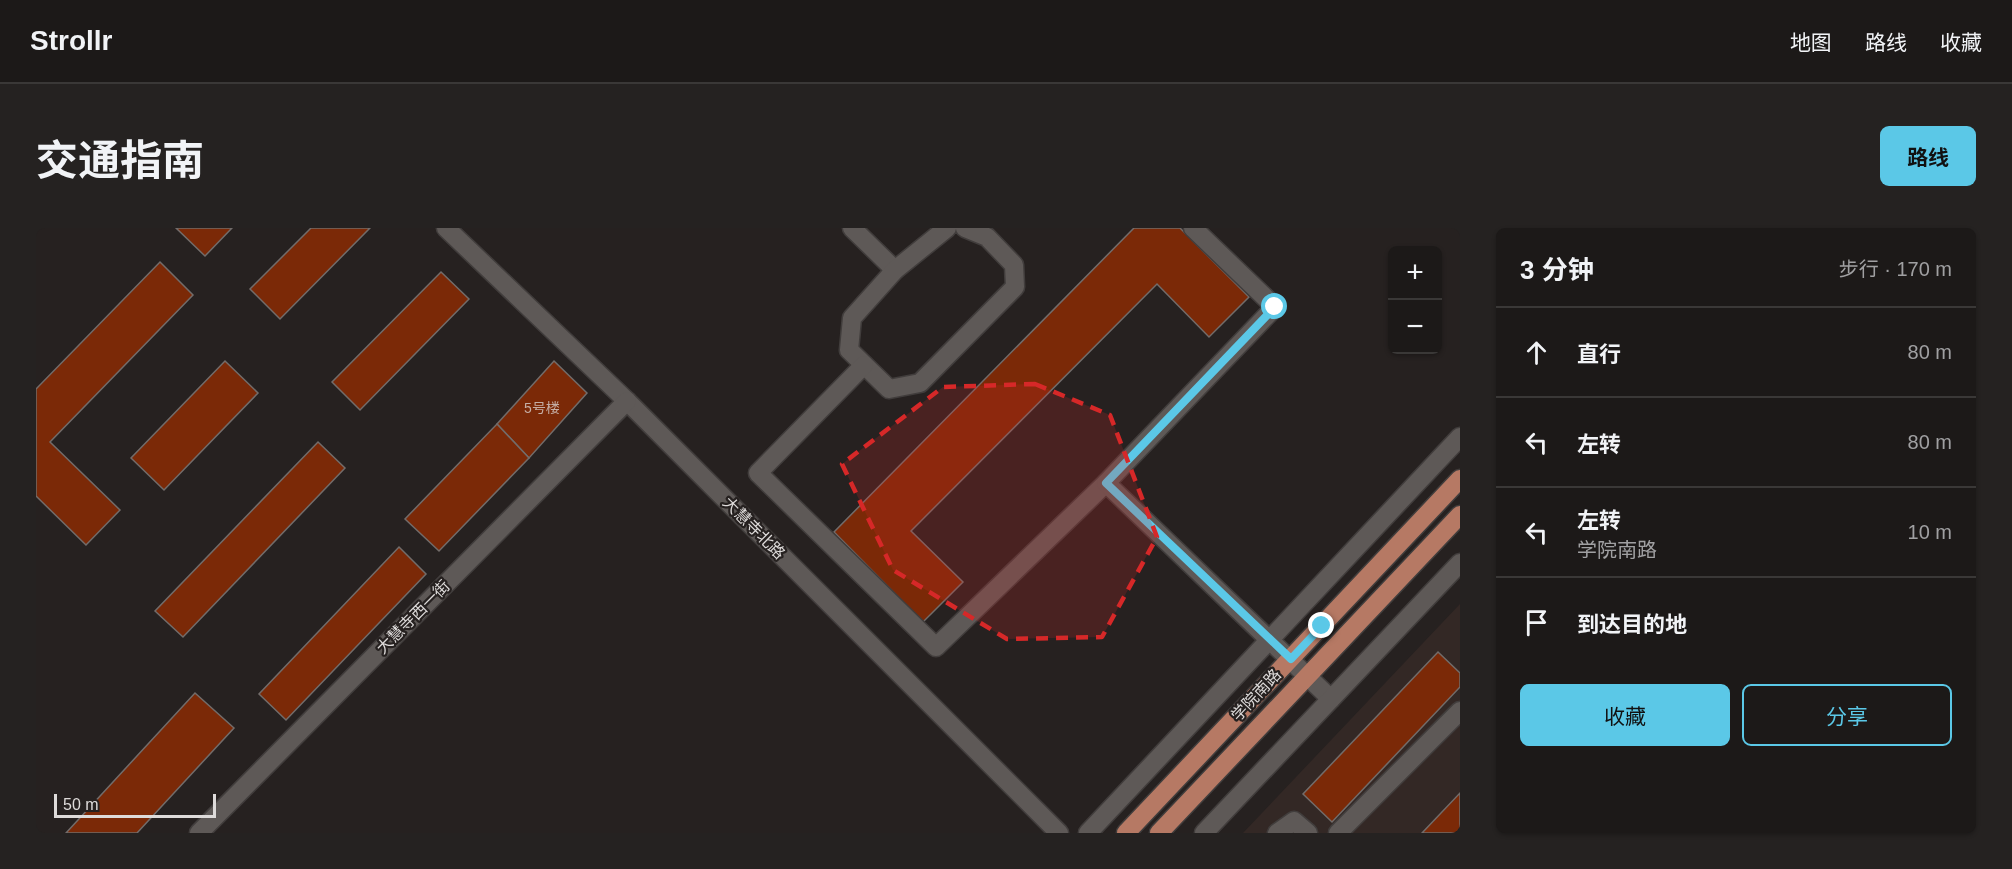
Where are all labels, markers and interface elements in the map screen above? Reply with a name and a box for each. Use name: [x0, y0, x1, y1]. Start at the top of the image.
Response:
text: Strollr: [30, 25, 112, 56]
text: 地图: [1790, 31, 1832, 54]
text: 路线: [1865, 31, 1907, 54]
text: 收藏: [1940, 31, 1982, 54]
button: 路线: [1880, 126, 1976, 186]
text: 交通指南: [36, 137, 204, 184]
map controls: [1388, 246, 1442, 354]
button: +: [1388, 246, 1442, 300]
text: 3 分钟: [1520, 255, 1594, 285]
text: 步行 · 170 m: [1839, 258, 1952, 280]
route start: [1261, 293, 1287, 319]
button: −: [1388, 300, 1442, 354]
icon: ahead: [1520, 336, 1553, 369]
text: 80 m: [1908, 341, 1952, 363]
text: 直行: [1577, 342, 1621, 367]
house number: 5号楼: [524, 400, 560, 416]
icon: left: [1520, 426, 1553, 459]
text: 80 m: [1908, 431, 1952, 453]
text: 左转: [1577, 432, 1621, 457]
street label: 大慧寺北路: [720, 494, 788, 562]
text: 左转: [1577, 508, 1621, 533]
icon: left: [1520, 516, 1553, 549]
text: 10 m: [1908, 521, 1952, 543]
text: 学院南路: [1577, 539, 1657, 561]
street label: 大慧寺西一街: [373, 577, 453, 657]
icon: arrive: [1520, 606, 1553, 639]
route end: [1308, 612, 1334, 638]
text: 到达目的地: [1577, 612, 1687, 637]
street label: 学院南路: [1228, 666, 1284, 724]
button: 收藏: [1520, 684, 1730, 746]
button: 分享: [1742, 684, 1952, 746]
scale bar: [54, 791, 216, 818]
text: 50 m: [63, 796, 99, 813]

